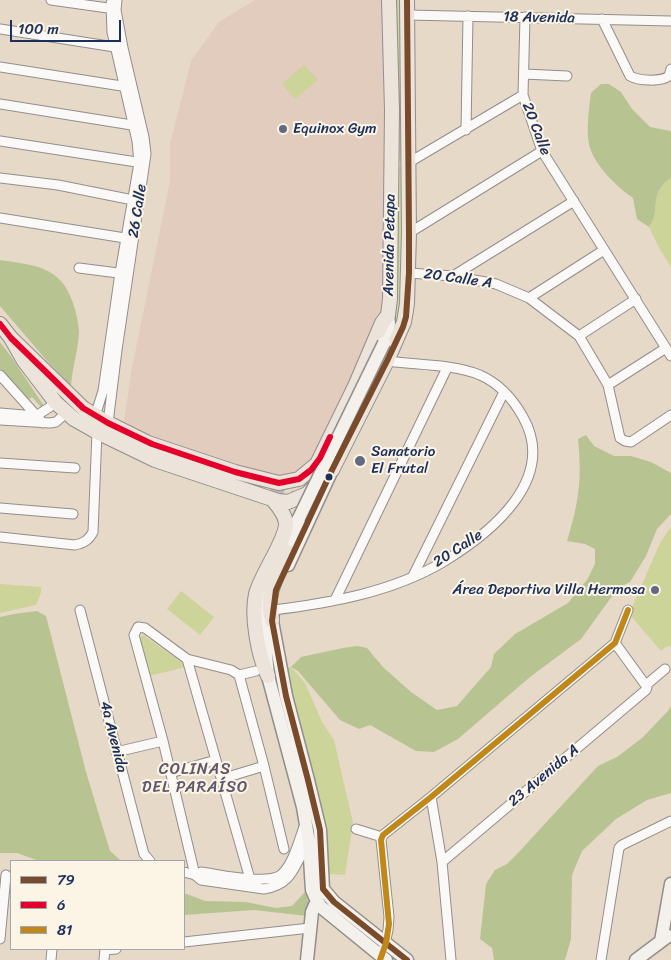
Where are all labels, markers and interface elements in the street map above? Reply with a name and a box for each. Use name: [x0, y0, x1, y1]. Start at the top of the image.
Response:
street label: 18 Avenida: [503, 8, 575, 28]
scale bar: [12, 10, 124, 42]
text: 100 m: [18, 16, 59, 42]
street label: 20 Calle: [518, 100, 554, 158]
place label: Equinox Gym: [293, 120, 377, 138]
marker: Equinox Gym: [277, 123, 289, 135]
street label: 26 Calle: [125, 183, 151, 239]
street label: Avenida Petapa: [380, 194, 400, 296]
street label: 20 Calle A: [423, 265, 493, 293]
place label: Sanatorio El Frutal: [371, 443, 435, 478]
marker: Sanatorio El Frutal: [353, 454, 367, 468]
unlabelled marker: [324, 472, 334, 482]
street label: 20 Calle: [430, 526, 486, 572]
place label: Área Deportiva Villa Hermosa: [453, 581, 645, 599]
marker: Área Deportiva Villa Hermosa: [649, 584, 661, 596]
street label: 4a Avenida: [95, 699, 131, 775]
street label: 23 Avenida A: [505, 741, 583, 811]
district label: COLINAS DEL PARAÍSO: [141, 760, 249, 798]
legend: [10, 860, 185, 950]
text: 79: [57, 867, 75, 893]
text: 6: [57, 892, 66, 918]
text: 81: [57, 917, 72, 943]

